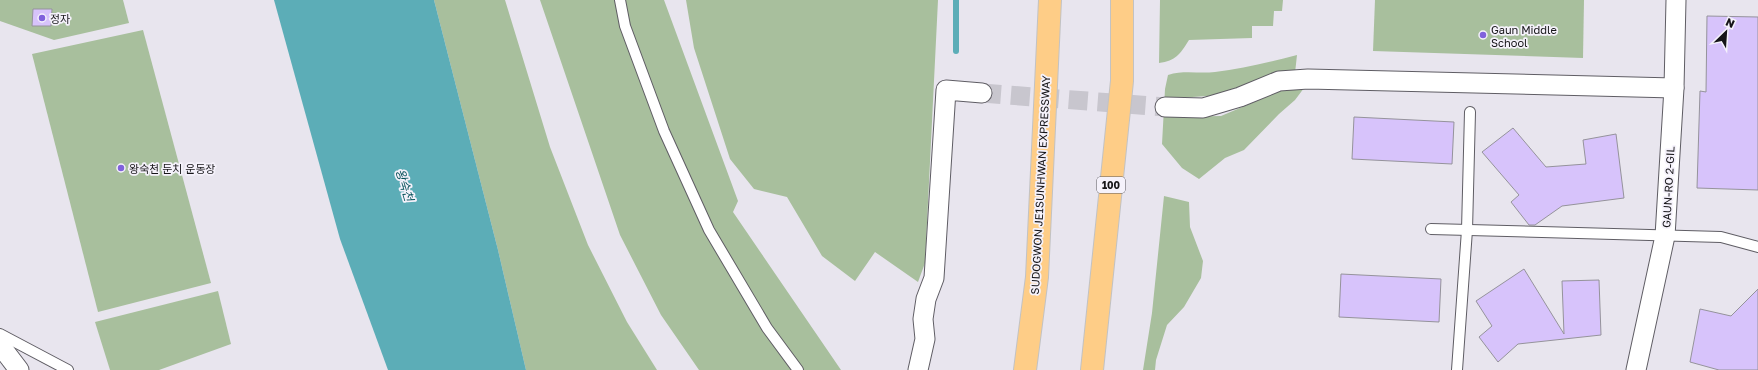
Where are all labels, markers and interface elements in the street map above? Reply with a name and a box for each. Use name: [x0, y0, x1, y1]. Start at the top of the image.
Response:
place label: 정자: [50, 12, 70, 25]
north arrow: [1706, 12, 1746, 52]
marker: 정자: [37, 13, 47, 23]
text: N: [1724, 15, 1737, 30]
place label: Gaun Middle School: [1491, 23, 1557, 49]
marker: Gaun Middle School: [1478, 30, 1488, 40]
street label: SUDOGWON JE1SUNHWAN EXPRESSWAY: [1028, 75, 1052, 295]
street label: GAUN-RO 2-GIL: [1659, 145, 1677, 228]
place label: 왕숙천 둔치 운동장: [129, 162, 215, 175]
marker: 왕숙천 둔치 운동장: [116, 163, 126, 173]
water label: 왕숙천: [393, 167, 418, 205]
road number: 100: [1097, 177, 1125, 193]

